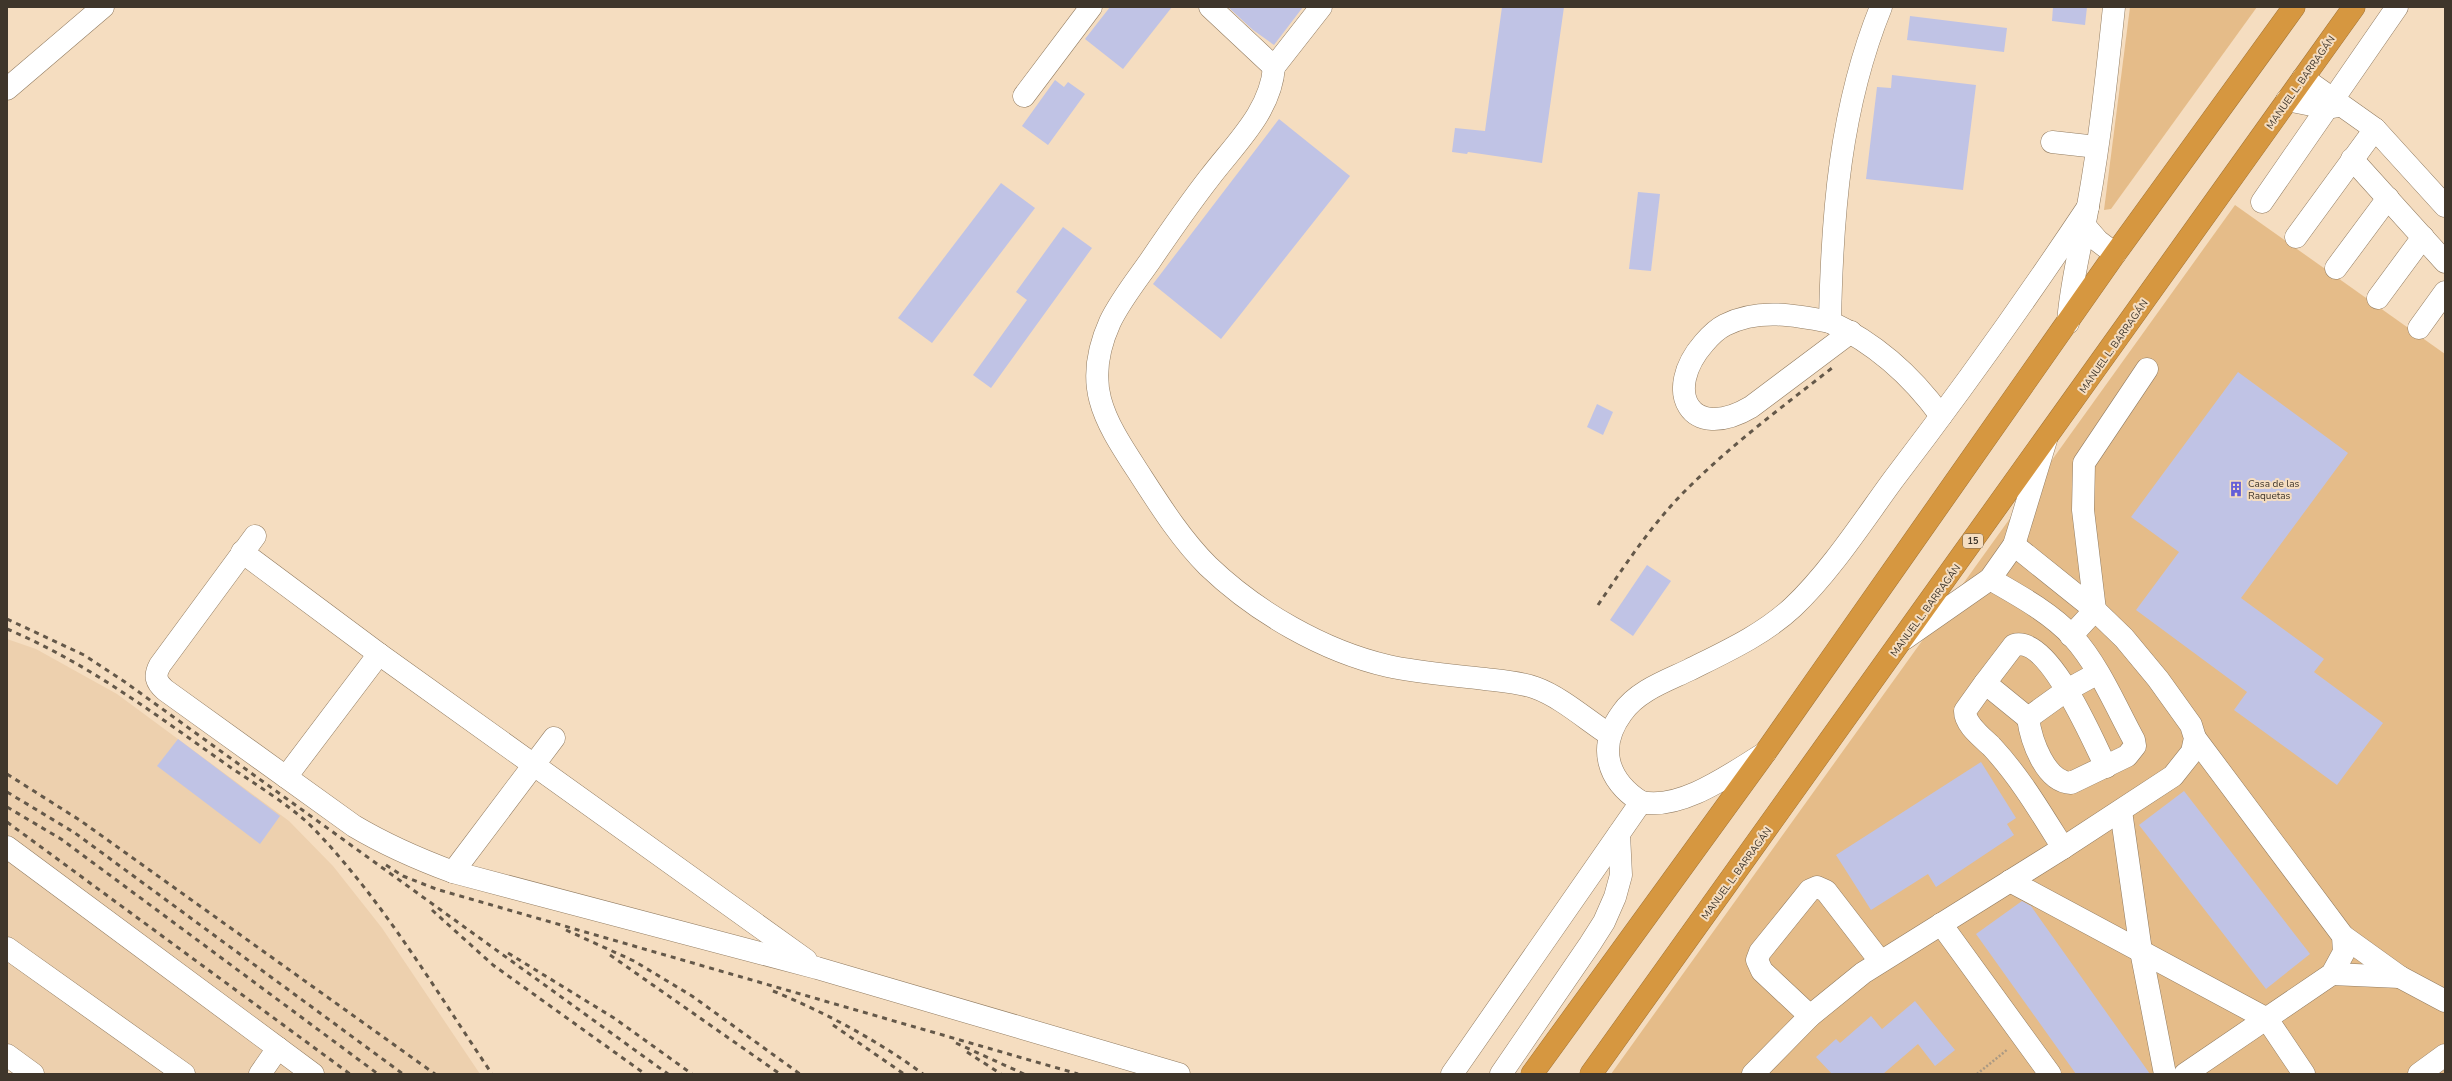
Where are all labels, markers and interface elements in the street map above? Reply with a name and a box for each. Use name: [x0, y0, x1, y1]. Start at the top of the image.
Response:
street label: MANUEL L. BARRAGÁN: [2263, 33, 2338, 132]
street label: MANUEL L. BARRAGÁN: [2076, 297, 2151, 396]
place label: Casa de las Raquetas: [2248, 477, 2300, 503]
building icon: Casa de las Raquetas: [2227, 480, 2245, 498]
road number: 15: [1963, 534, 1983, 548]
street label: MANUEL L. BARRAGÁN: [1887, 562, 1964, 660]
street label: MANUEL L. BARRAGÁN: [1698, 825, 1775, 923]

